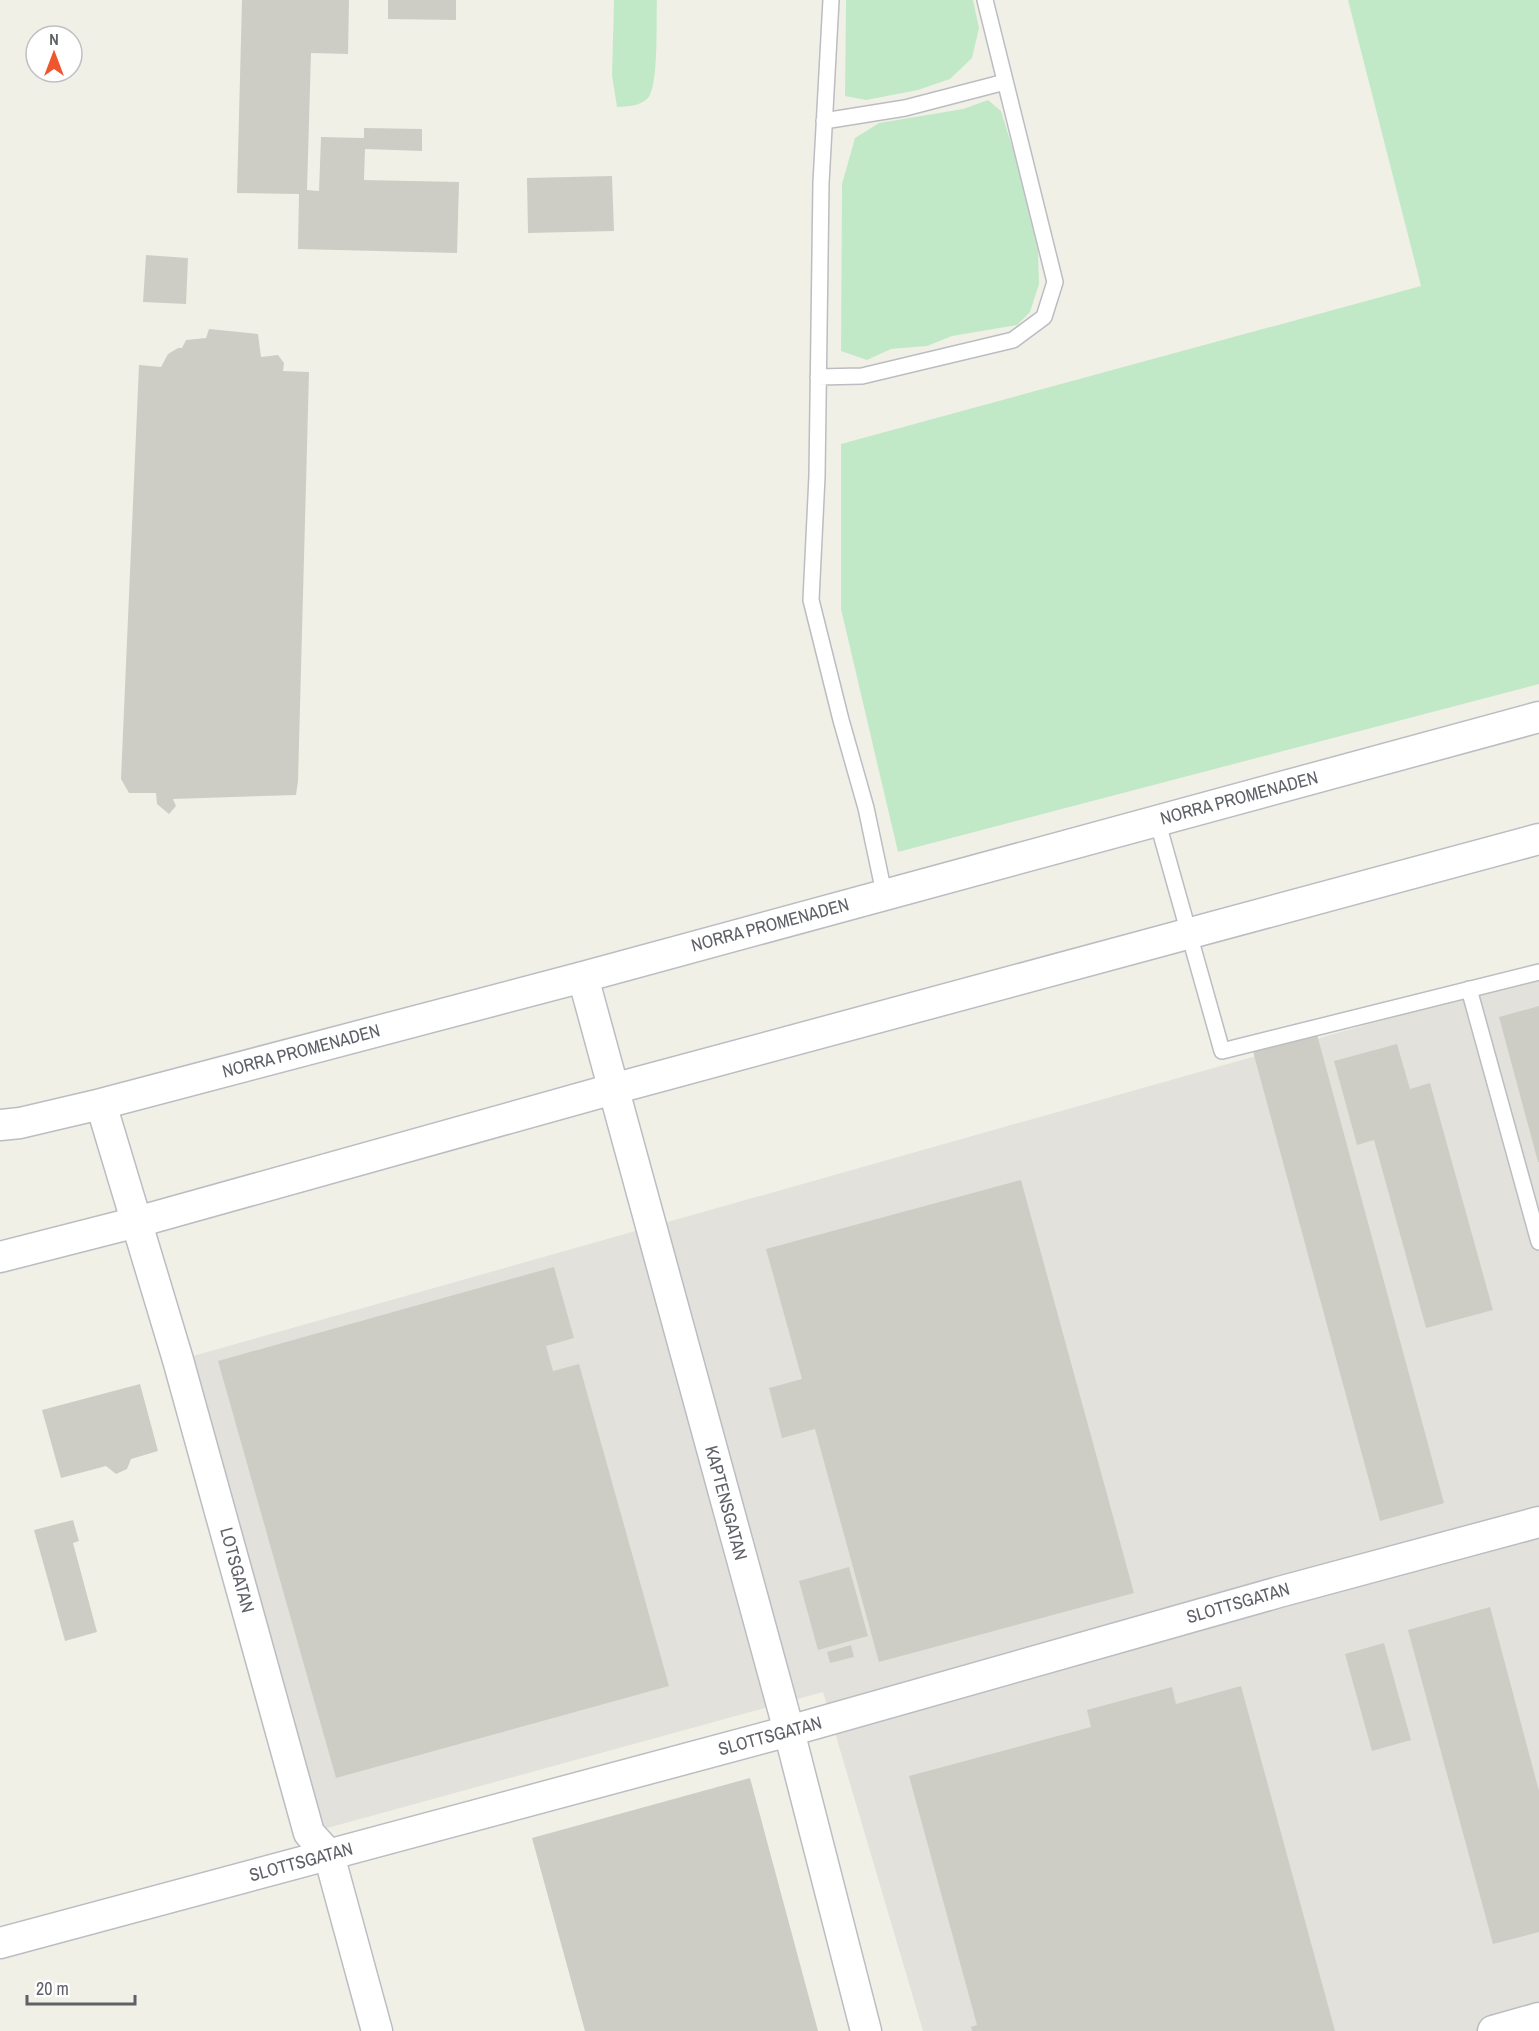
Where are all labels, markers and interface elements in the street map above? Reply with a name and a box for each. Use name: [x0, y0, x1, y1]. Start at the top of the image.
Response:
north arrow: [24, 24, 84, 84]
text: N: [49, 28, 59, 50]
street label: NORRA PROMENADEN: [1157, 764, 1321, 831]
street label: NORRA PROMENADEN: [688, 891, 852, 958]
street label: NORRA PROMENADEN: [219, 1017, 383, 1084]
street label: KAPTENSGATAN: [699, 1443, 754, 1563]
street label: LOTSGATAN: [214, 1524, 261, 1615]
street label: SLOTTSGATAN: [1183, 1576, 1292, 1629]
street label: SLOTTSGATAN: [715, 1710, 824, 1761]
street label: SLOTTSGATAN: [246, 1836, 355, 1887]
scale bar: [27, 1968, 135, 2006]
text: 20 m: [36, 1976, 69, 2001]

